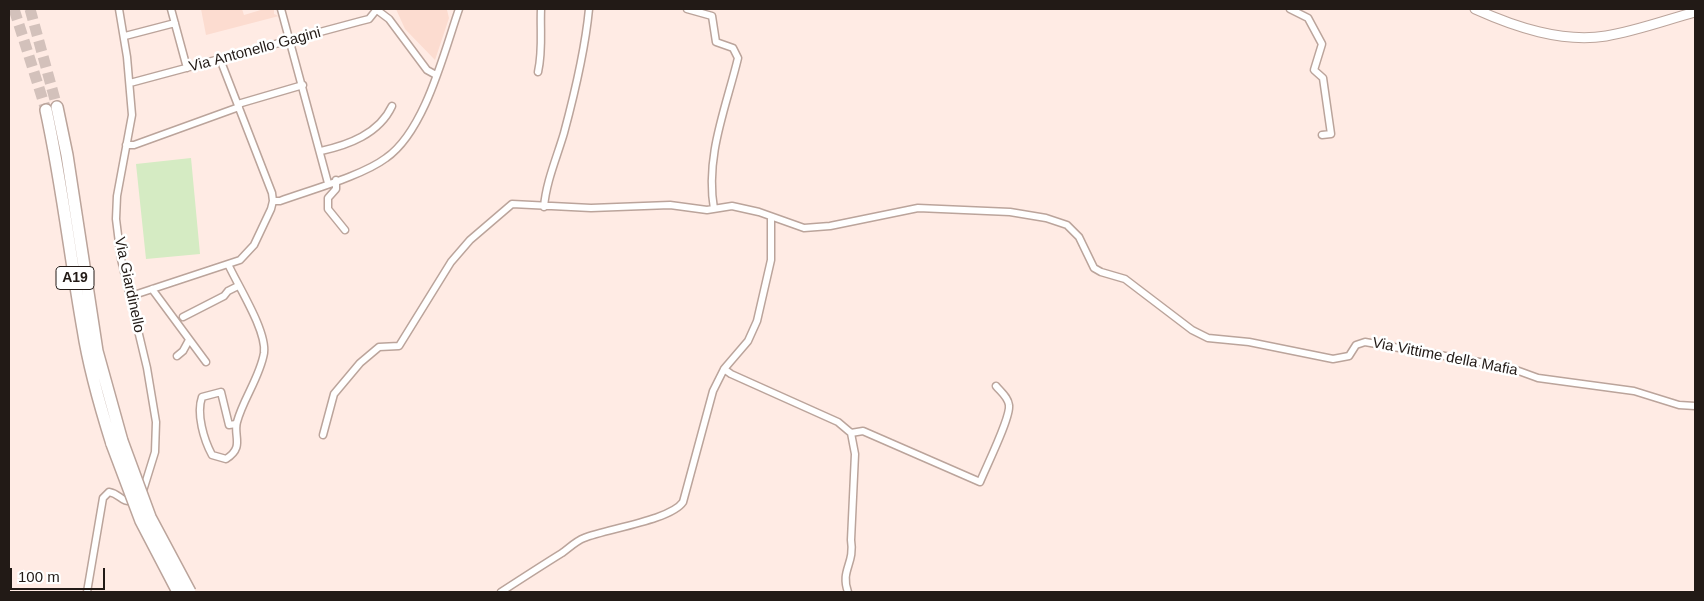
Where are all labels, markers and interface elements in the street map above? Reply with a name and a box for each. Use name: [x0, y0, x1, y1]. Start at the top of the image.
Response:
street label: Via Antonello Gagini: [187, 24, 323, 76]
street label: Via Giardinello: [110, 236, 148, 334]
road number: A19: [56, 266, 94, 290]
street label: Via Vittime della Mafia: [1371, 334, 1519, 380]
scale bar: [12, 558, 108, 590]
text: 100 m: [18, 568, 60, 585]

